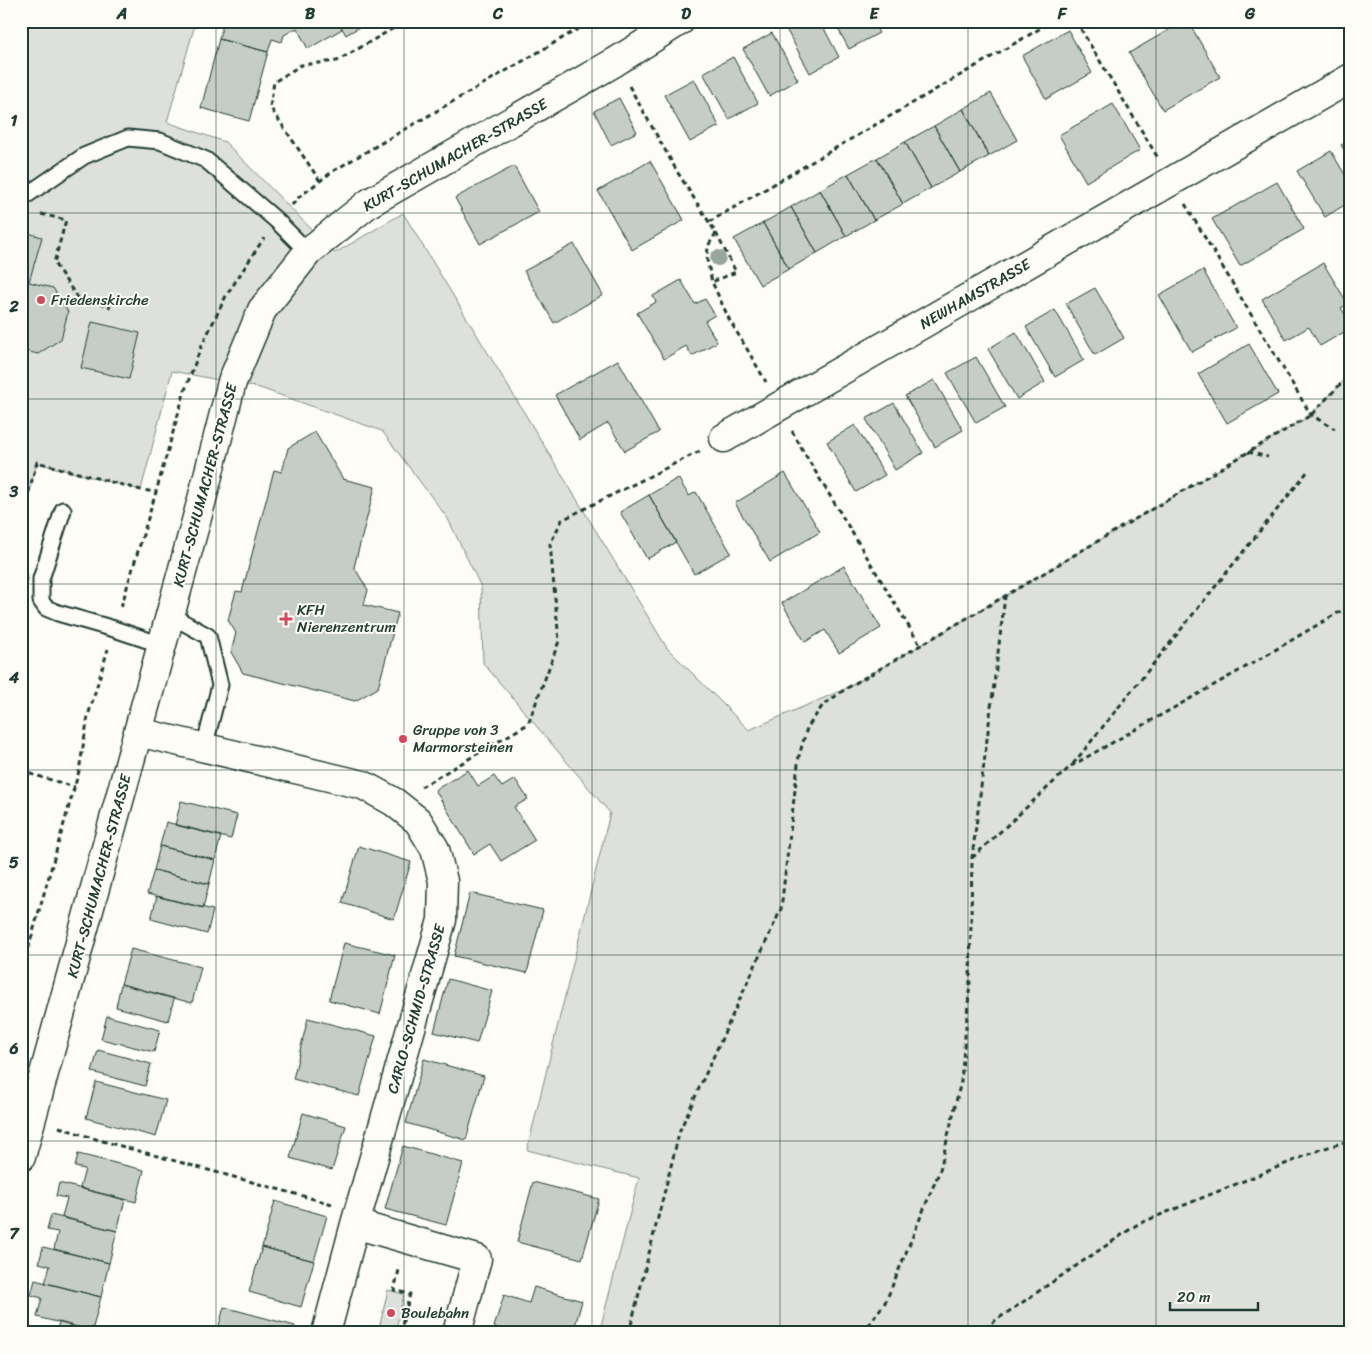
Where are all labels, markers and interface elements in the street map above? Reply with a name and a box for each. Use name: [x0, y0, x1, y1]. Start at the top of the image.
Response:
text: A: [116, 0, 127, 28]
text: B: [305, 0, 316, 28]
text: C: [492, 0, 504, 28]
text: D: [681, 0, 691, 28]
text: E: [870, 0, 880, 28]
text: F: [1057, 0, 1068, 28]
text: G: [1244, 0, 1256, 28]
street label: KURT-SCHUMACHER-STRASSE: [358, 90, 554, 219]
text: 1: [11, 106, 18, 135]
street label: NEWHAMSTRASSE: [915, 251, 1037, 336]
place label: Friedenskirche: [51, 287, 149, 313]
text: 2: [8, 292, 19, 321]
marker: Friedenskirche: [35, 294, 47, 306]
street label: KURT-SCHUMACHER-STRASSE: [165, 379, 245, 590]
text: 3: [9, 477, 19, 506]
place label: KFH Nierenzentrum: [297, 597, 396, 640]
marker: KFH Nierenzentrum: [279, 612, 293, 626]
text: 4: [8, 663, 19, 692]
place label: Gruppe von 3 Marmorsteinen: [413, 717, 513, 760]
marker: Gruppe von 3 Marmorsteinen: [397, 733, 409, 745]
street label: KURT-SCHUMACHER-STRASSE: [59, 770, 139, 981]
text: 5: [9, 848, 19, 877]
street label: CARLO-SCHMID-STRASSE: [379, 920, 453, 1097]
text: 6: [8, 1034, 19, 1063]
text: 7: [9, 1219, 20, 1248]
scale bar: [1170, 1279, 1257, 1311]
text: 20 m: [1177, 1284, 1211, 1310]
place label: Boulebahn: [401, 1300, 469, 1326]
marker: Boulebahn: [385, 1307, 397, 1319]

